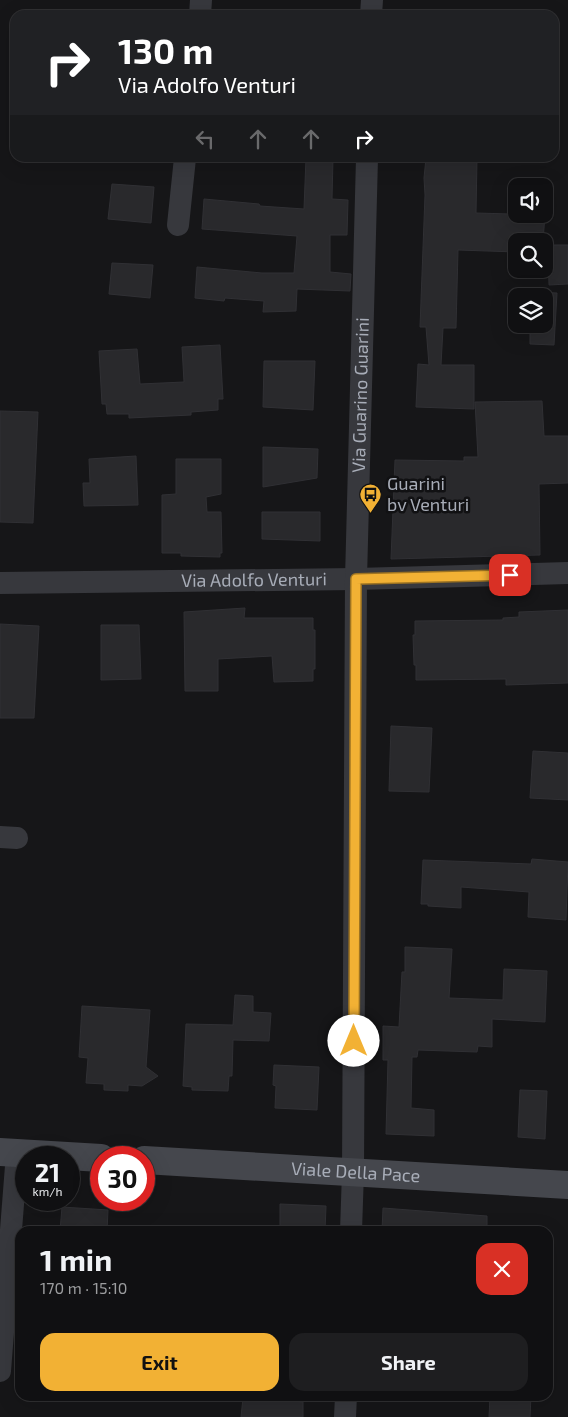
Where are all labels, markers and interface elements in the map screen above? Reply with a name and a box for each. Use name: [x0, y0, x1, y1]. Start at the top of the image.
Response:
text: 130 m: [118, 29, 213, 71]
icon: right: [35, 30, 100, 95]
text: Via Adolfo Venturi: [118, 71, 296, 97]
icon: left: [191, 125, 219, 153]
icon: ahead: [244, 125, 272, 153]
icon: ahead: [297, 125, 325, 153]
icon: right: [350, 125, 378, 153]
map controls: [508, 178, 553, 333]
button: sound: [508, 178, 553, 223]
button: search: [508, 233, 553, 278]
button: layers: [508, 288, 553, 333]
street label: Via Guarino Guarini: [347, 317, 373, 473]
place label: Guarini bv Venturi: [387, 472, 469, 515]
bus stop icon: Guarini bv Venturi: [359, 482, 383, 513]
pin: [489, 554, 531, 596]
icon: arrive: [496, 561, 524, 589]
street label: Via Adolfo Venturi: [181, 567, 327, 591]
position arrow: [327, 1014, 379, 1066]
speed limit sign: 30: [90, 1146, 155, 1211]
text: 21: [35, 1157, 60, 1187]
street label: Viale Della Pace: [290, 1157, 421, 1186]
text: km/h: [33, 1184, 62, 1198]
text: 1 min: [40, 1241, 112, 1277]
button: close: [476, 1243, 528, 1295]
text: 170 m · 15:10: [40, 1278, 127, 1297]
button: Exit: [40, 1333, 279, 1391]
button: Share: [289, 1333, 528, 1391]

